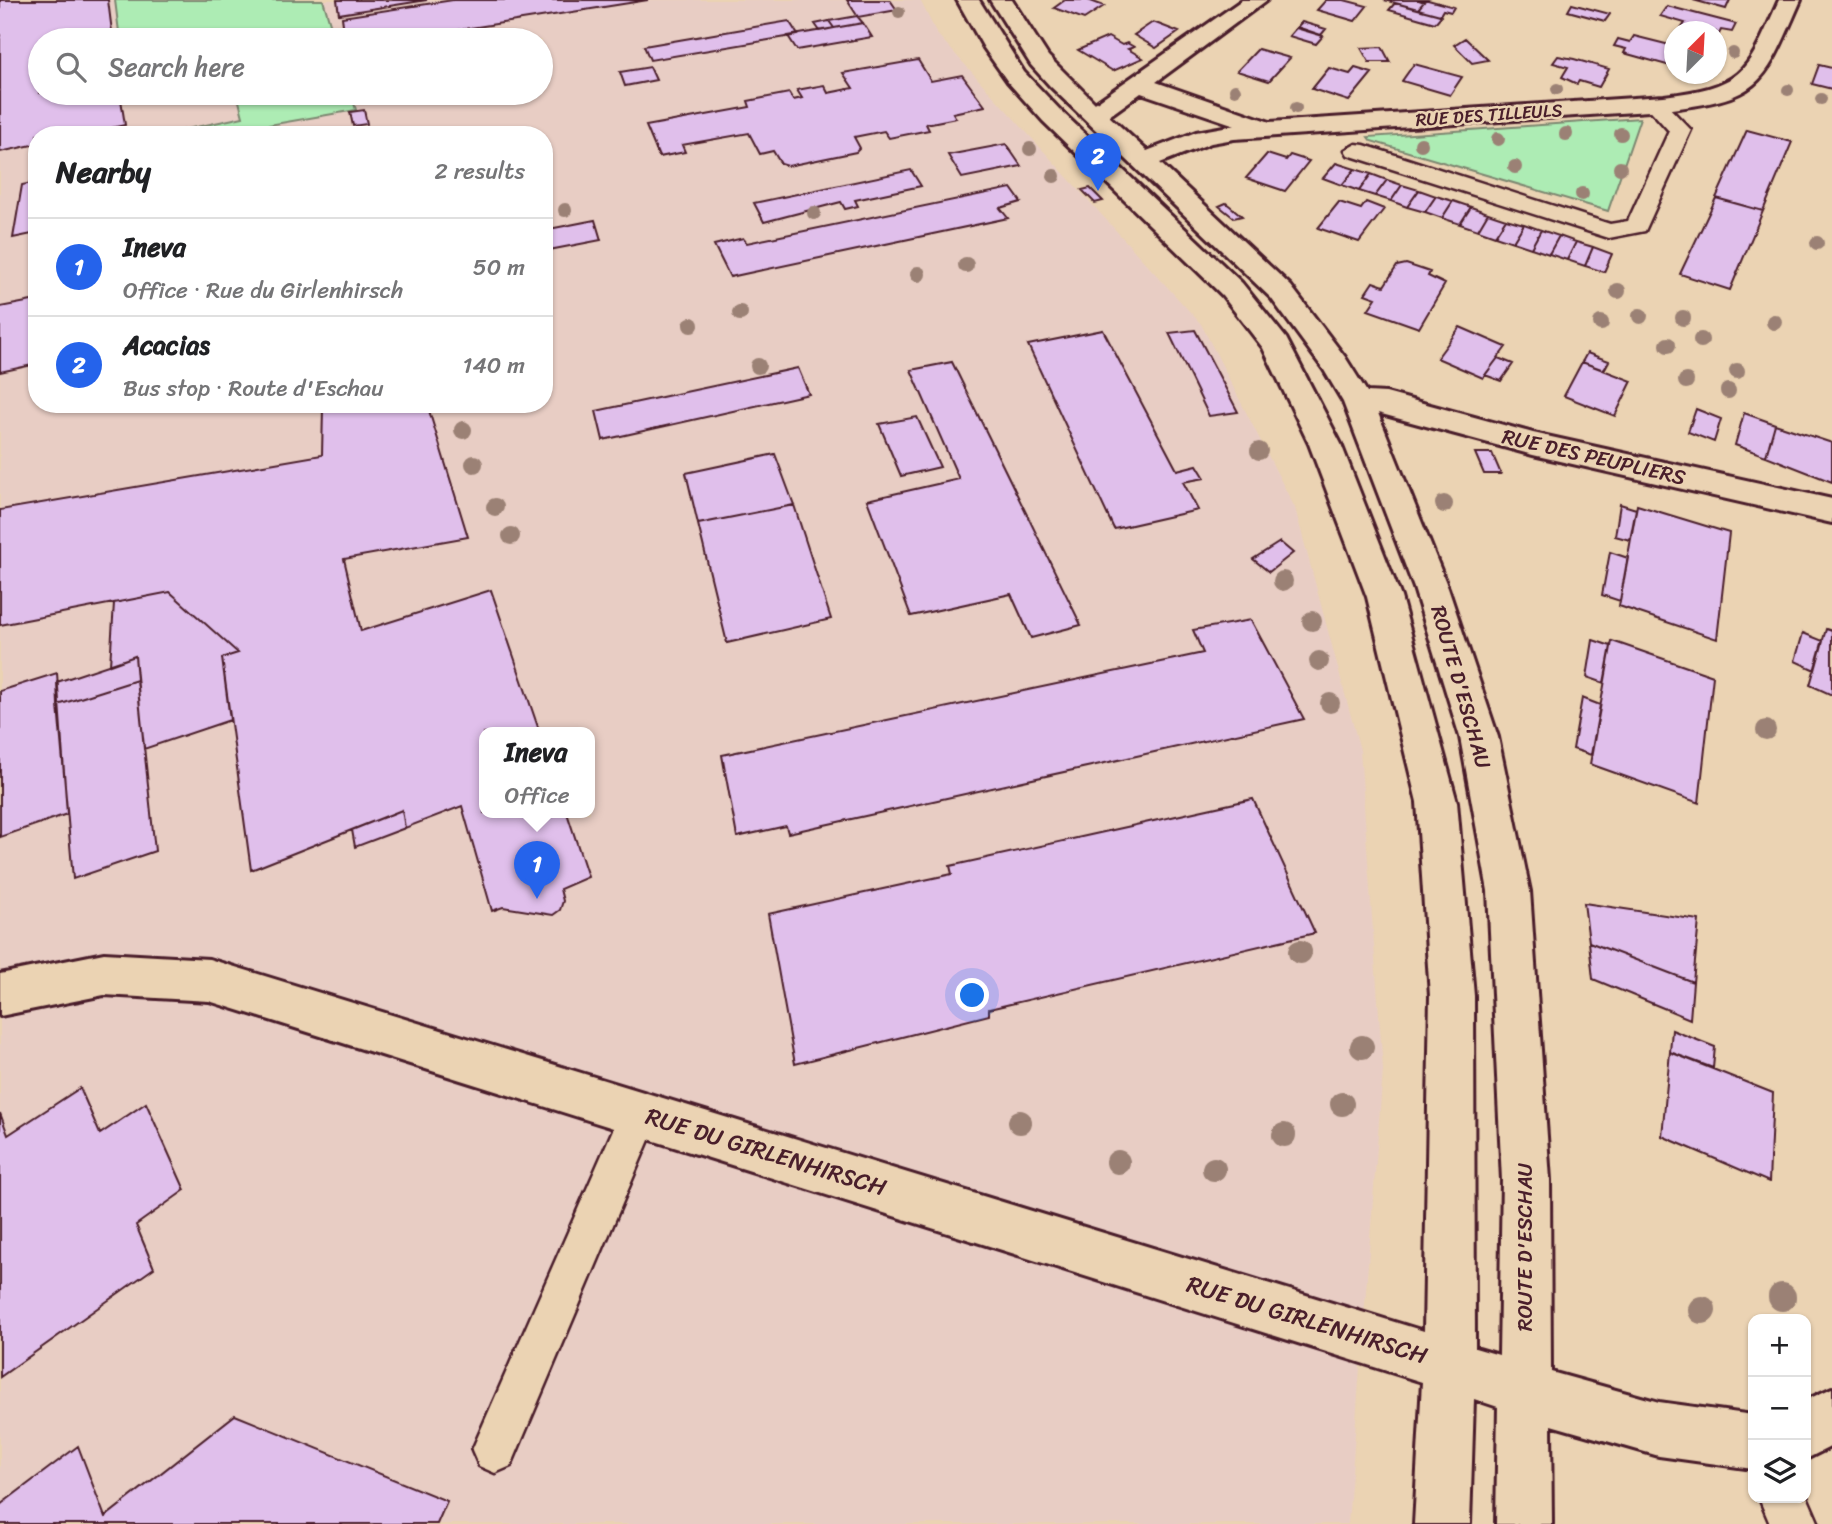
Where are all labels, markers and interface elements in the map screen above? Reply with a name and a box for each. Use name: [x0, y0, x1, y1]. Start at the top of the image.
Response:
north arrow: [1664, 21, 1727, 84]
search box: [28, 28, 553, 105]
text: Search here: [108, 44, 245, 90]
icon: search: [52, 48, 90, 86]
street label: RUE DES TILLEULS: [1414, 94, 1564, 136]
pin: 2: [1075, 133, 1121, 191]
text: Nearby: [56, 145, 151, 199]
text: 2 results: [434, 151, 525, 192]
text: Ineva: [123, 224, 186, 270]
text: 1: [74, 247, 84, 288]
text: 50 m: [473, 247, 525, 288]
text: Office · Rue du Girlenhirsch: [123, 270, 403, 311]
text: Acacias: [123, 322, 210, 368]
text: 2: [72, 345, 86, 386]
text: 140 m: [463, 345, 525, 386]
text: Bus stop · Route d'Eschau: [123, 368, 384, 409]
street label: RUE DES PEUPLIERS: [1498, 417, 1690, 497]
street label: ROUTE D'ESCHAU: [1420, 601, 1502, 773]
popup: [479, 727, 595, 818]
text: Ineva: [505, 729, 567, 775]
text: Office: [505, 775, 569, 816]
pin: 1: [514, 841, 560, 899]
your location: [955, 978, 989, 1012]
street label: RUE DU GIRLENHIRSCH: [640, 1095, 892, 1209]
street label: ROUTE D'ESCHAU: [1506, 1163, 1544, 1331]
street label: RUE DU GIRLENHIRSCH: [1181, 1263, 1433, 1377]
map controls: [1748, 1314, 1811, 1503]
button: +: [1748, 1314, 1811, 1377]
button: −: [1748, 1377, 1811, 1440]
button: layers: [1748, 1440, 1811, 1503]

